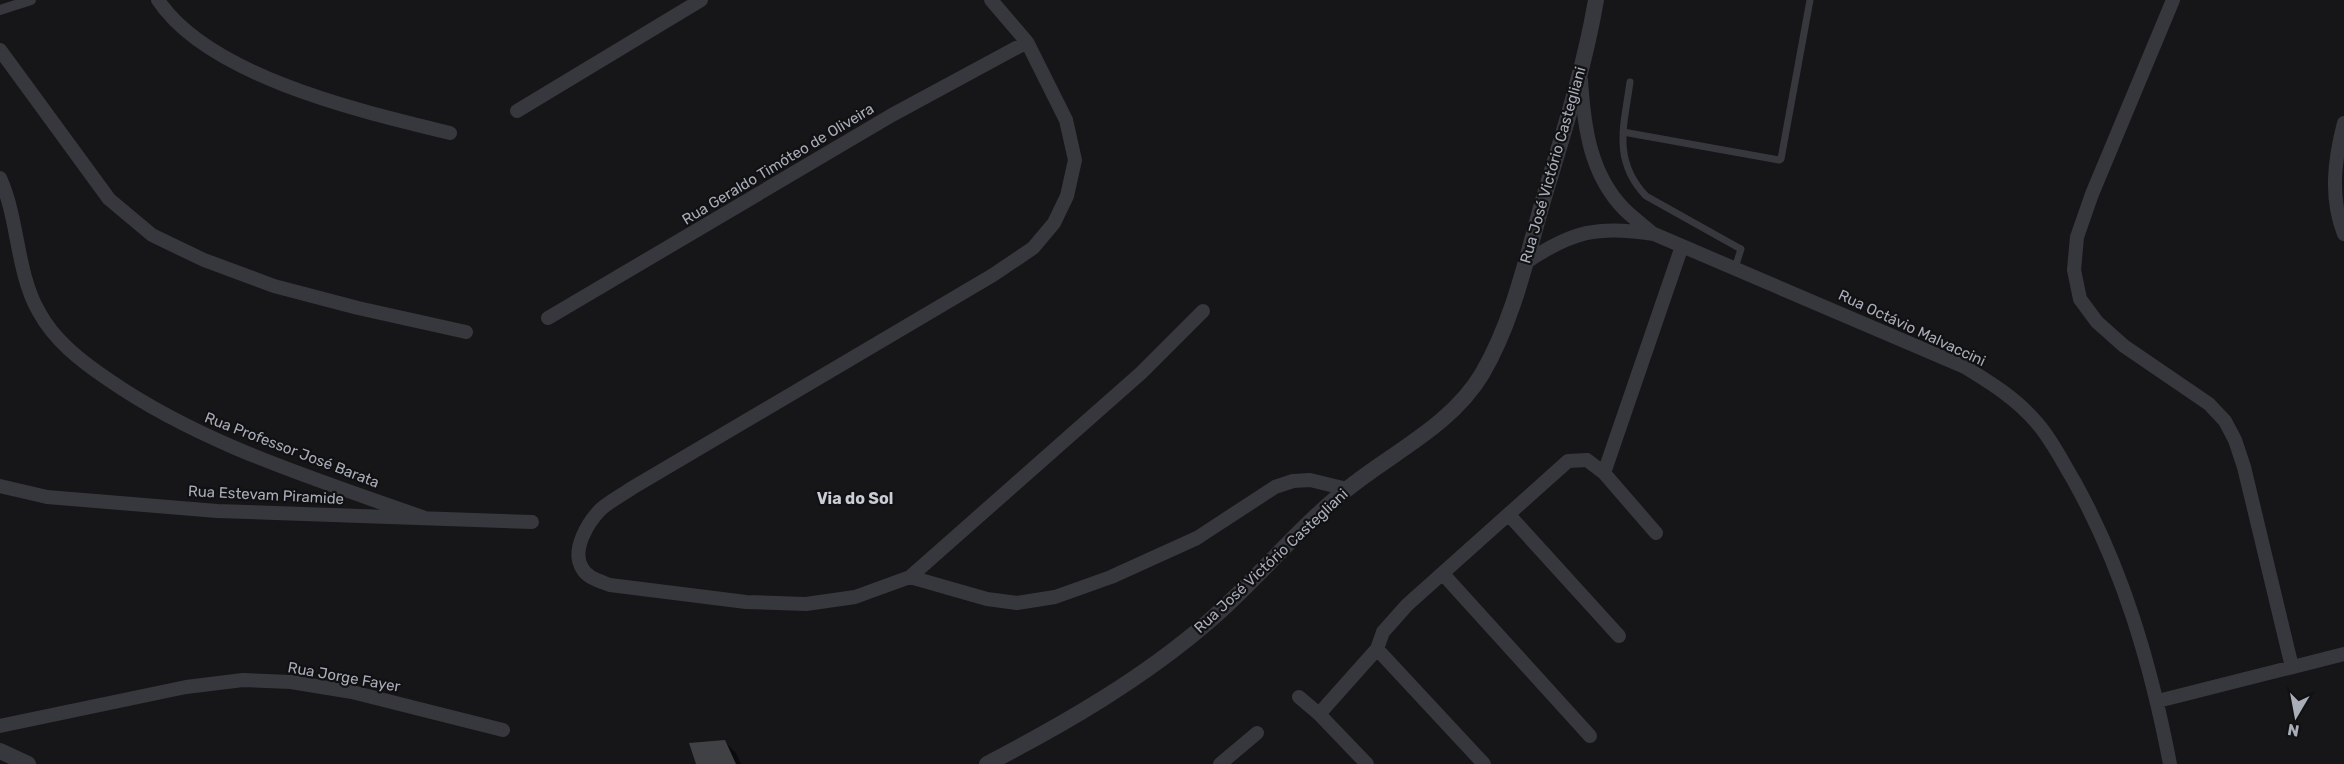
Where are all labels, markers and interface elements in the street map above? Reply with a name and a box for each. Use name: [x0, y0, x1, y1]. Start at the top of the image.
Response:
street label: Rua José Victório Castegliani: [1516, 65, 1590, 265]
street label: Rua Geraldo Timóteo de Oliveira: [679, 99, 877, 229]
street label: Rua Octávio Malvaccini: [1835, 286, 1989, 370]
street label: Rua Professor José Barata: [202, 408, 382, 492]
street label: Rua Estevam Piramide: [188, 482, 344, 508]
street label: Rua José Victório Castegliani: [1190, 485, 1352, 637]
district label: Via do Sol: [817, 489, 893, 508]
street label: Rua Jorge Fayer: [286, 658, 402, 696]
north arrow: [2266, 686, 2326, 746]
text: N: [2286, 720, 2301, 741]

